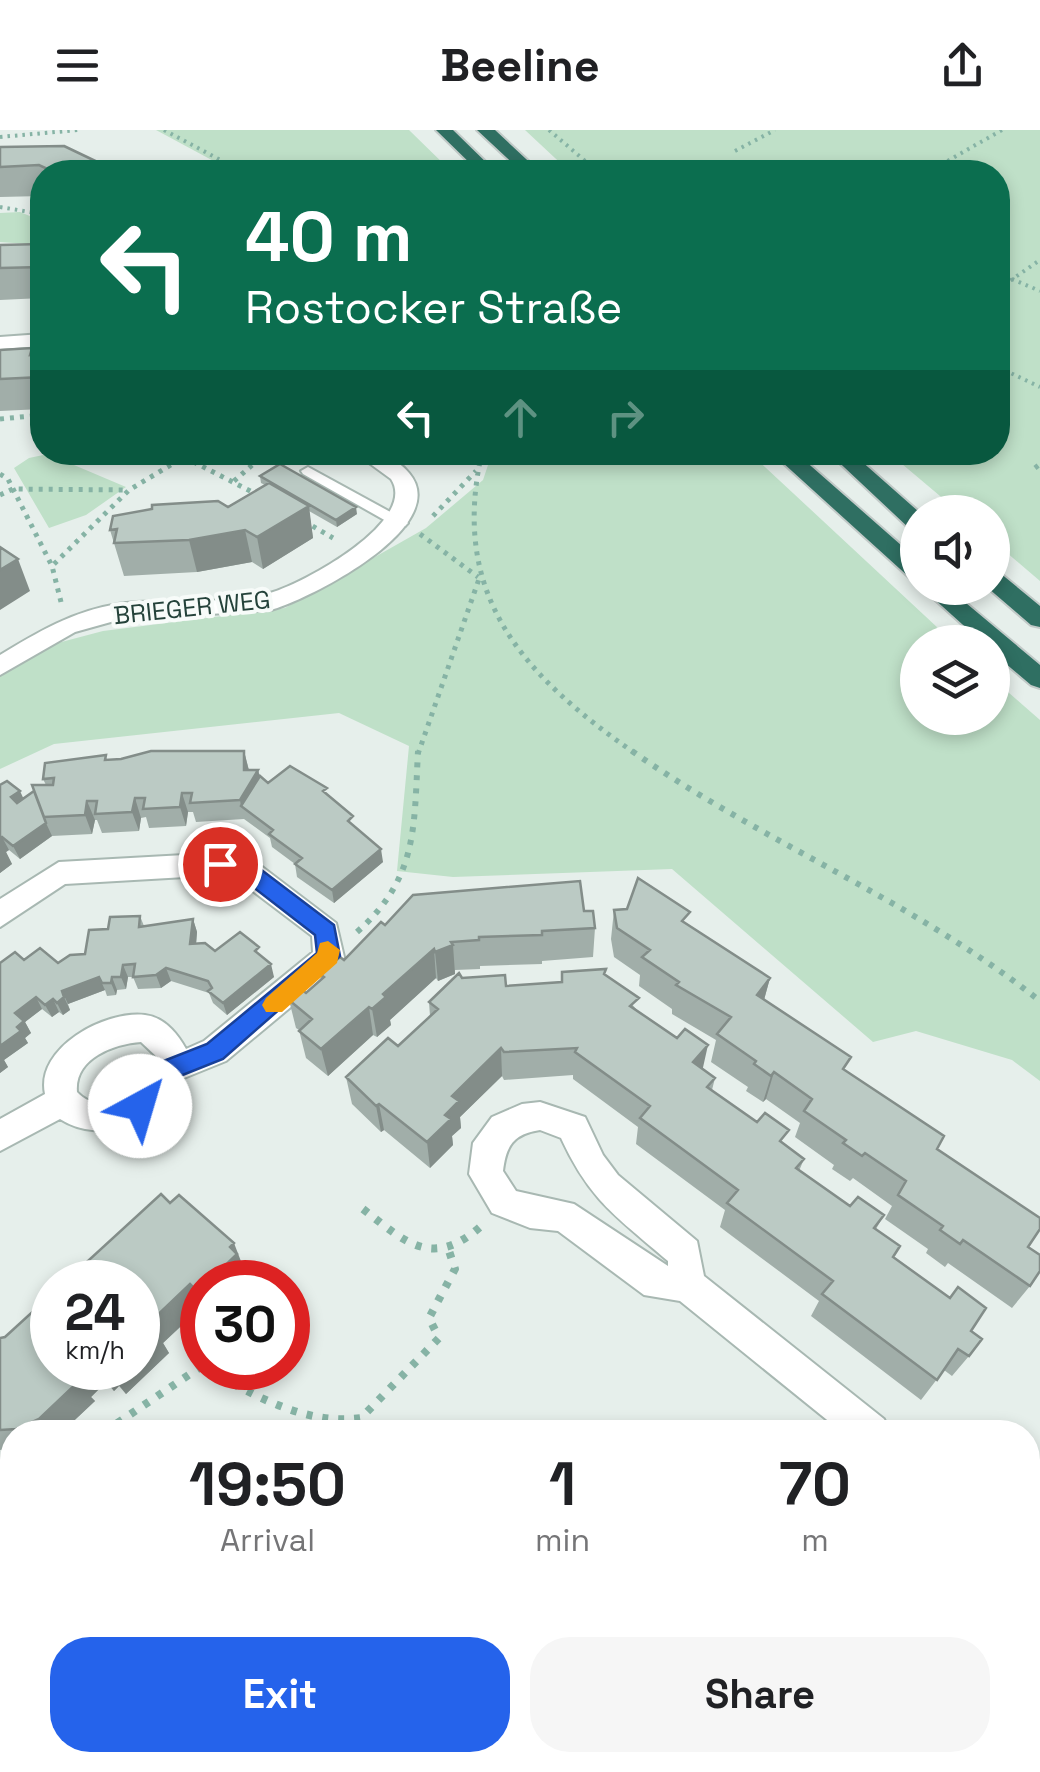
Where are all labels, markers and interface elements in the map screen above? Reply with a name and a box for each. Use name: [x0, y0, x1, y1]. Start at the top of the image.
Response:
text: Beeline: [440, 37, 600, 94]
icon: menu: [50, 38, 105, 93]
icon: share: [935, 38, 990, 93]
text: 40 m: [245, 192, 412, 281]
icon: left: [80, 200, 210, 330]
text: Rostocker Straße: [245, 279, 622, 336]
icon: left: [388, 390, 443, 445]
icon: ahead: [493, 390, 548, 445]
icon: right: [598, 390, 653, 445]
map controls: [900, 495, 1010, 735]
button: sound: [900, 495, 1010, 605]
street label: BRIEGER WEG: [112, 583, 272, 631]
button: layers: [900, 625, 1010, 735]
pin: [178, 822, 263, 907]
icon: arrive: [193, 837, 248, 892]
position arrow: [88, 1054, 192, 1158]
speed limit sign: 30: [180, 1260, 310, 1390]
text: 24: [65, 1281, 125, 1345]
text: km/h: [65, 1334, 125, 1366]
text: 19:50: [189, 1446, 346, 1523]
text: 1: [549, 1446, 576, 1523]
text: 70: [779, 1446, 851, 1523]
text: Arrival: [220, 1520, 315, 1560]
text: min: [535, 1520, 590, 1560]
text: m: [801, 1520, 829, 1560]
button: Exit: [50, 1637, 510, 1752]
button: Share: [530, 1637, 990, 1752]

